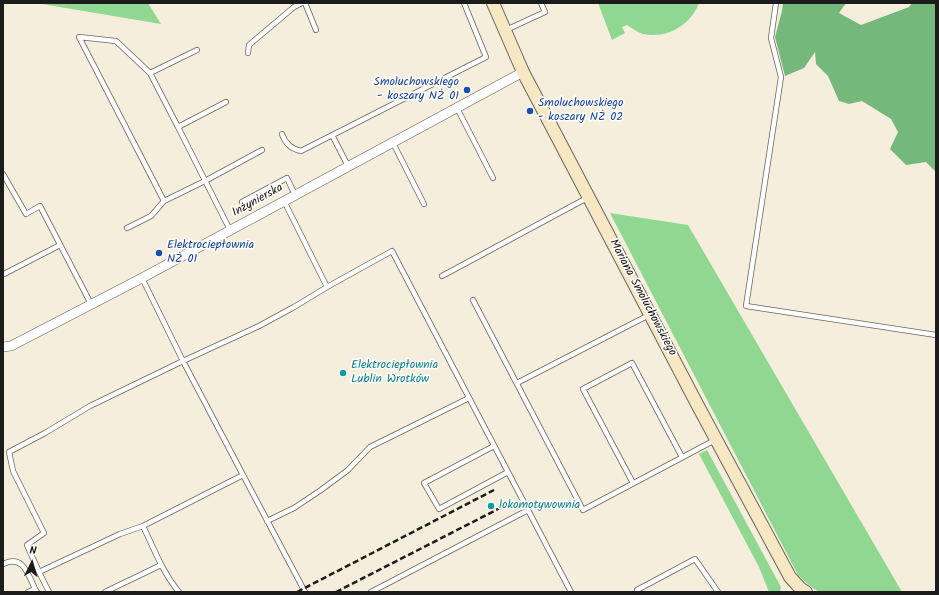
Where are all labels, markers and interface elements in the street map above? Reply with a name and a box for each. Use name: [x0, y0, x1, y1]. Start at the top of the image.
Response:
place label: Smoluchowskiego - koszary NŻ 01: [374, 76, 459, 104]
marker: Smoluchowskiego - koszary NŻ 01: [462, 85, 472, 95]
place label: Smoluchowskiego - koszary NŻ 02: [538, 97, 623, 125]
marker: Smoluchowskiego - koszary NŻ 02: [525, 106, 535, 116]
street label: Inżynierska: [230, 181, 286, 221]
street label: Mariana Smoluchowskiego: [605, 237, 679, 359]
place label: Elektrociepłownia NŻ 01: [167, 239, 254, 267]
marker: Elektrociepłownia NŻ 01: [154, 248, 164, 258]
place label: Elektrociepłownia Lublin Wrotków: [351, 359, 438, 387]
marker: Elektrociepłownia Lublin Wrotków: [338, 368, 348, 378]
place label: lokomotywownia: [499, 499, 580, 513]
marker: lokomotywownia: [486, 501, 496, 511]
text: N: [29, 542, 37, 560]
north arrow: [12, 543, 52, 583]

